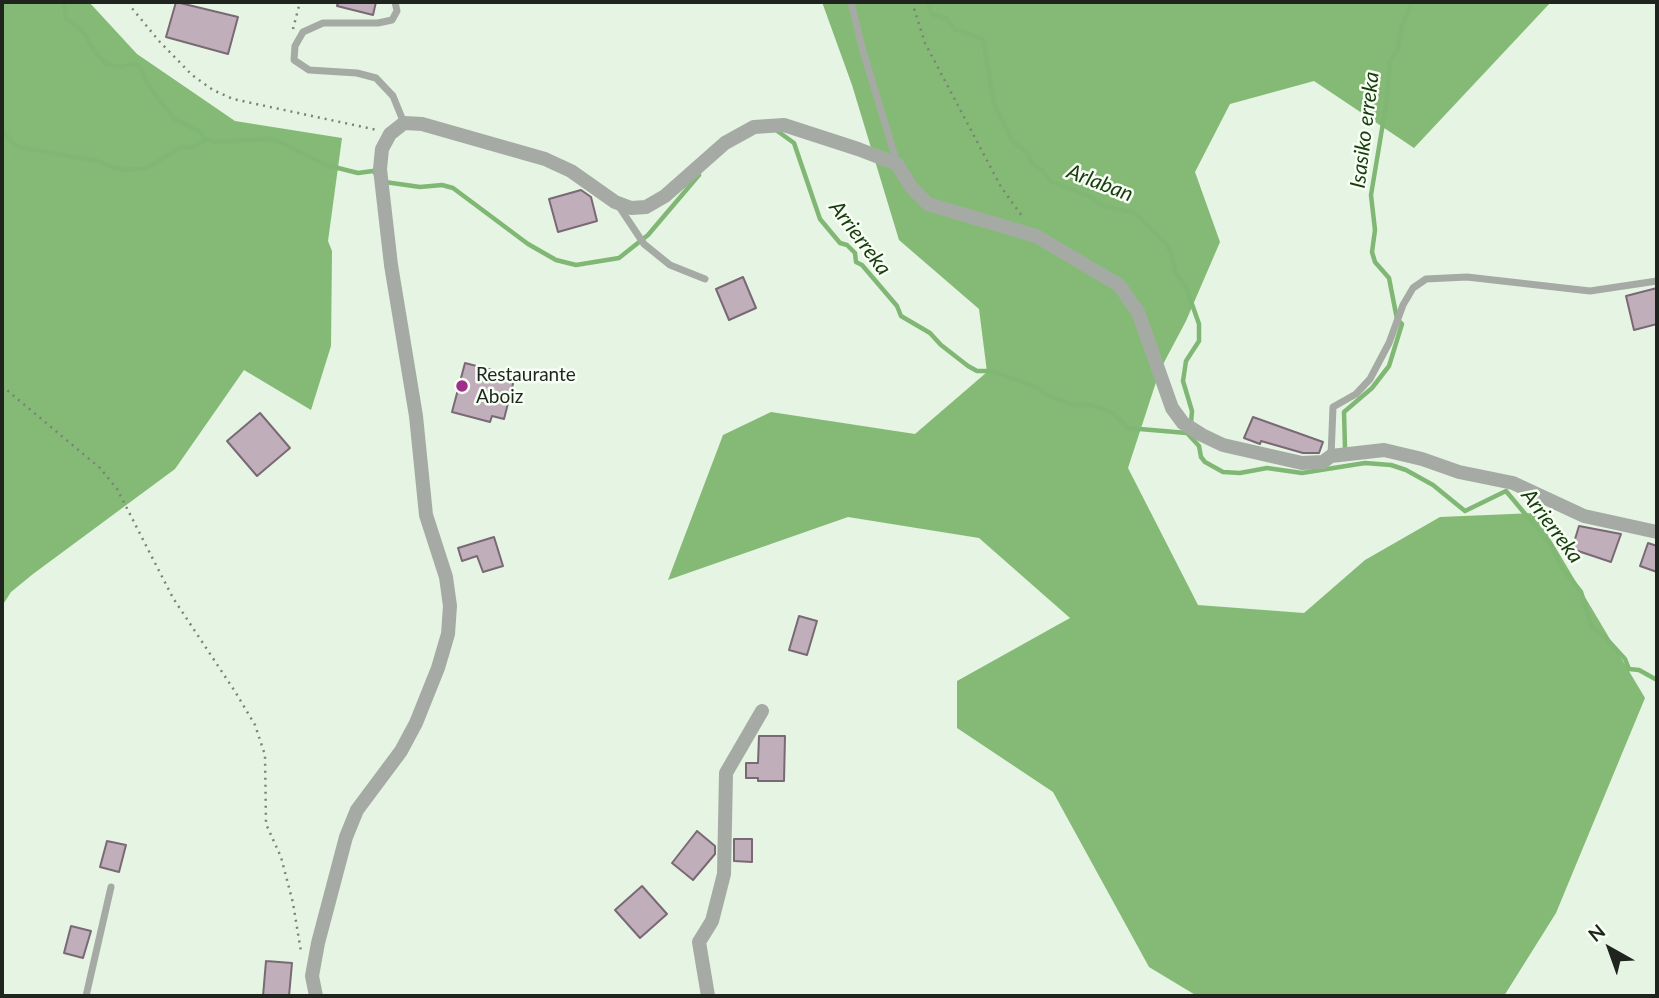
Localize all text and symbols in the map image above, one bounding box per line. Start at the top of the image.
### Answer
water label: Isasiko erreka [1345,70,1385,190]
water label: Arlaban [1063,159,1137,207]
water label: Arrierreka [824,196,896,280]
place label: Restaurante Aboiz [476,364,576,408]
marker: Restaurante Aboiz [454,378,470,394]
water label: Arrierreka [1516,484,1588,568]
north arrow [1575,914,1645,984]
text: N [1583,919,1609,946]

